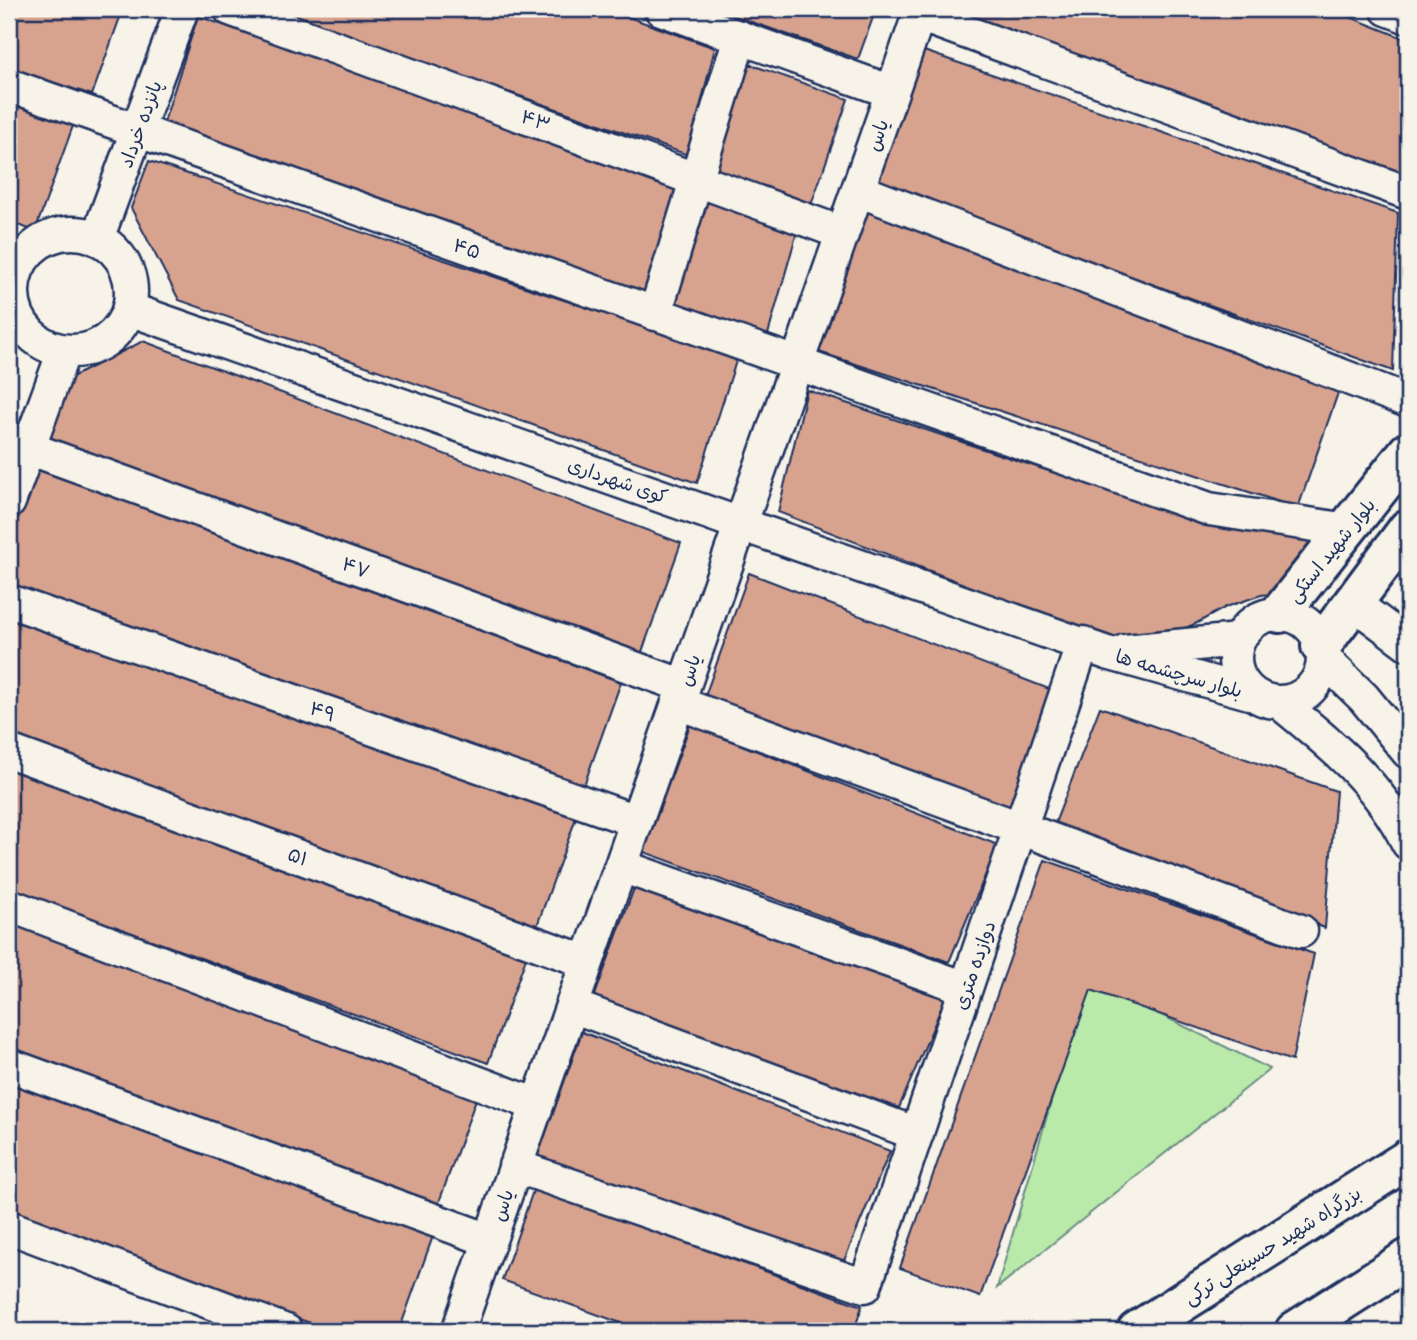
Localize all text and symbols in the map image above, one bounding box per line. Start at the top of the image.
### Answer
street label: پانزده خرداد [113,77,168,171]
street label: ۴۳ [518,104,554,136]
street label: یاس [860,116,894,154]
street label: ۴۵ [450,232,484,264]
street label: کوی شهرداری [565,452,671,508]
street label: بلوار شهید استکی [1282,493,1381,608]
street label: ۴۷ [339,551,373,583]
street label: بلوار سرچشمه ها [1112,643,1245,704]
street label: یاس [672,651,706,689]
street label: ۴۹ [307,695,339,727]
street label: ۵۱ [284,841,312,871]
street label: دوازده متری [948,917,1000,1013]
street label: بزرگراه شهید حسینعلی ترکی [1179,1181,1366,1310]
street label: یاس [485,1186,519,1224]

